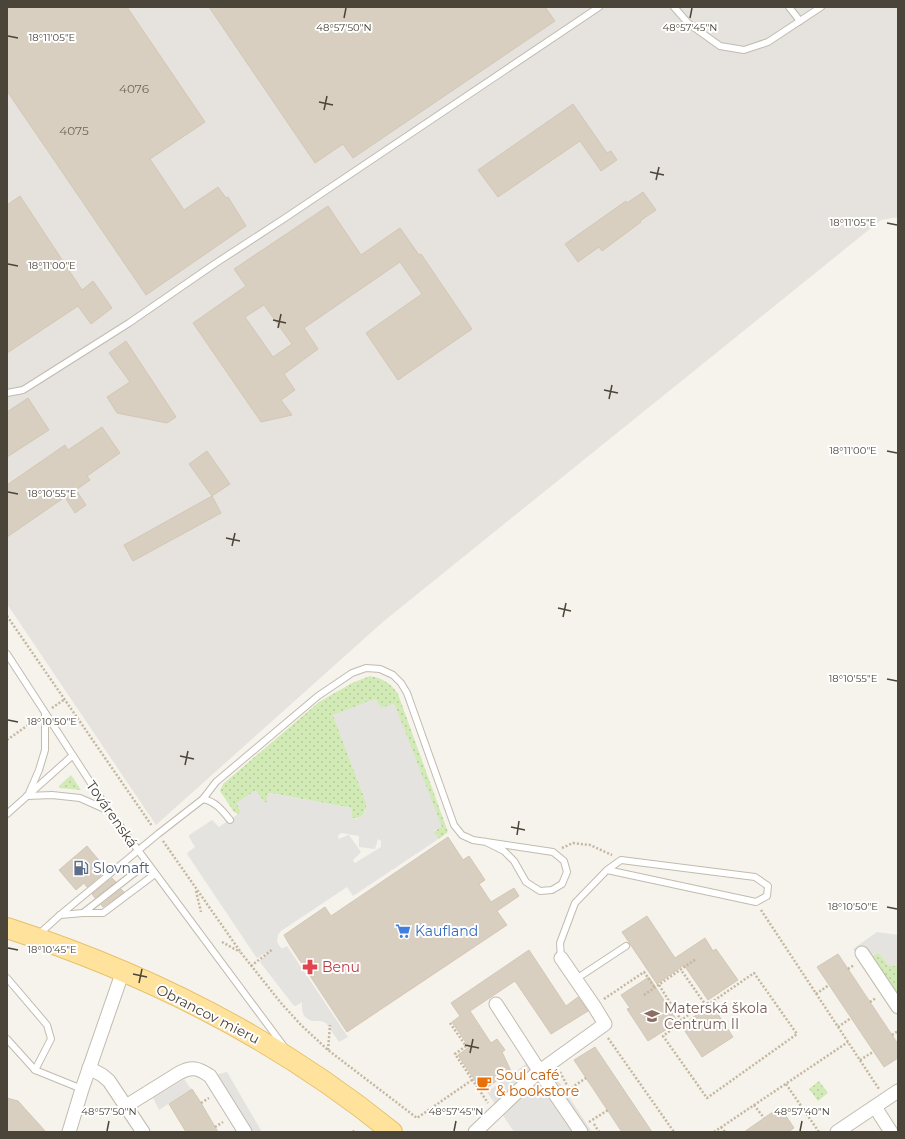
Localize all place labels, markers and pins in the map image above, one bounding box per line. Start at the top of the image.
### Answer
fuel station icon: Slovnaft [72,859,90,877]
place label: Slovnaft [93,859,150,877]
supermarket icon: Kaufland [394,922,412,940]
place label: Kaufland [415,922,478,940]
pharmacy icon: Benu [301,958,319,976]
place label: Benu [322,958,360,976]
place label: Materská škola Centrum II [664,999,768,1033]
school or university icon: Materská škola Centrum II [643,1007,661,1025]
place label: Soul café & bookstore [496,1066,579,1100]
cafe icon: Soul café & bookstore [475,1074,493,1092]

